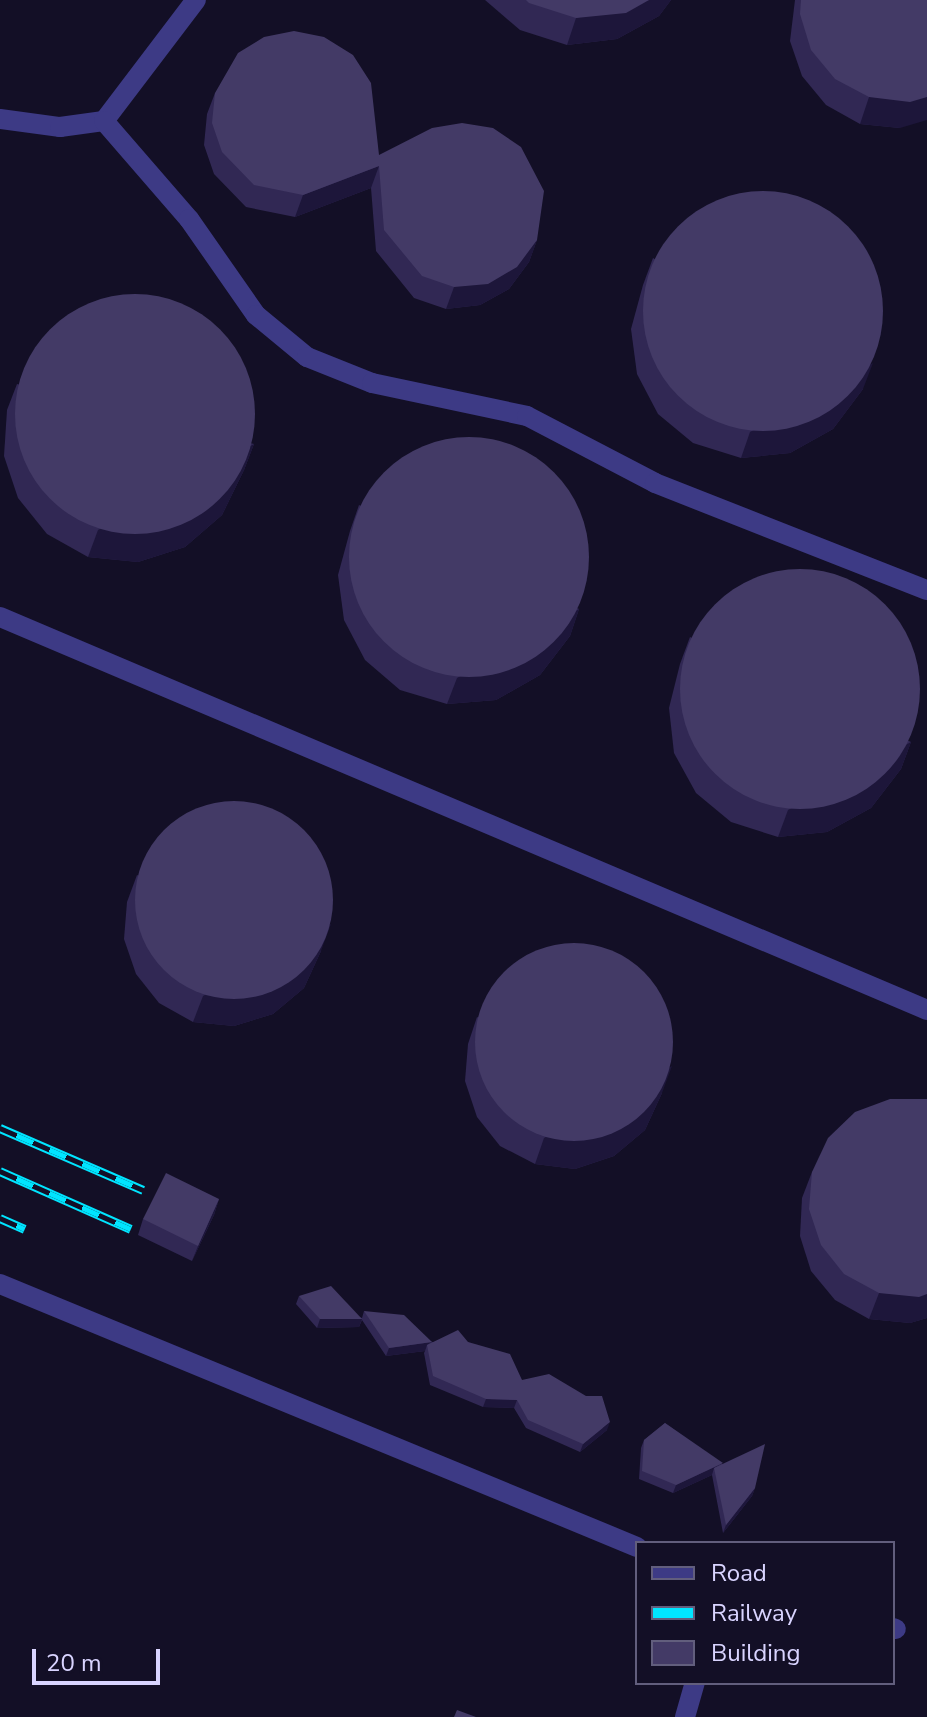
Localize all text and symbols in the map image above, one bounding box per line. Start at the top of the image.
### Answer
legend [635,1541,895,1685]
text: Road [711,1557,767,1589]
text: Railway [711,1597,797,1629]
scale bar [36,1633,164,1683]
text: Building [711,1637,801,1669]
text: 20 m [46,1647,102,1679]

